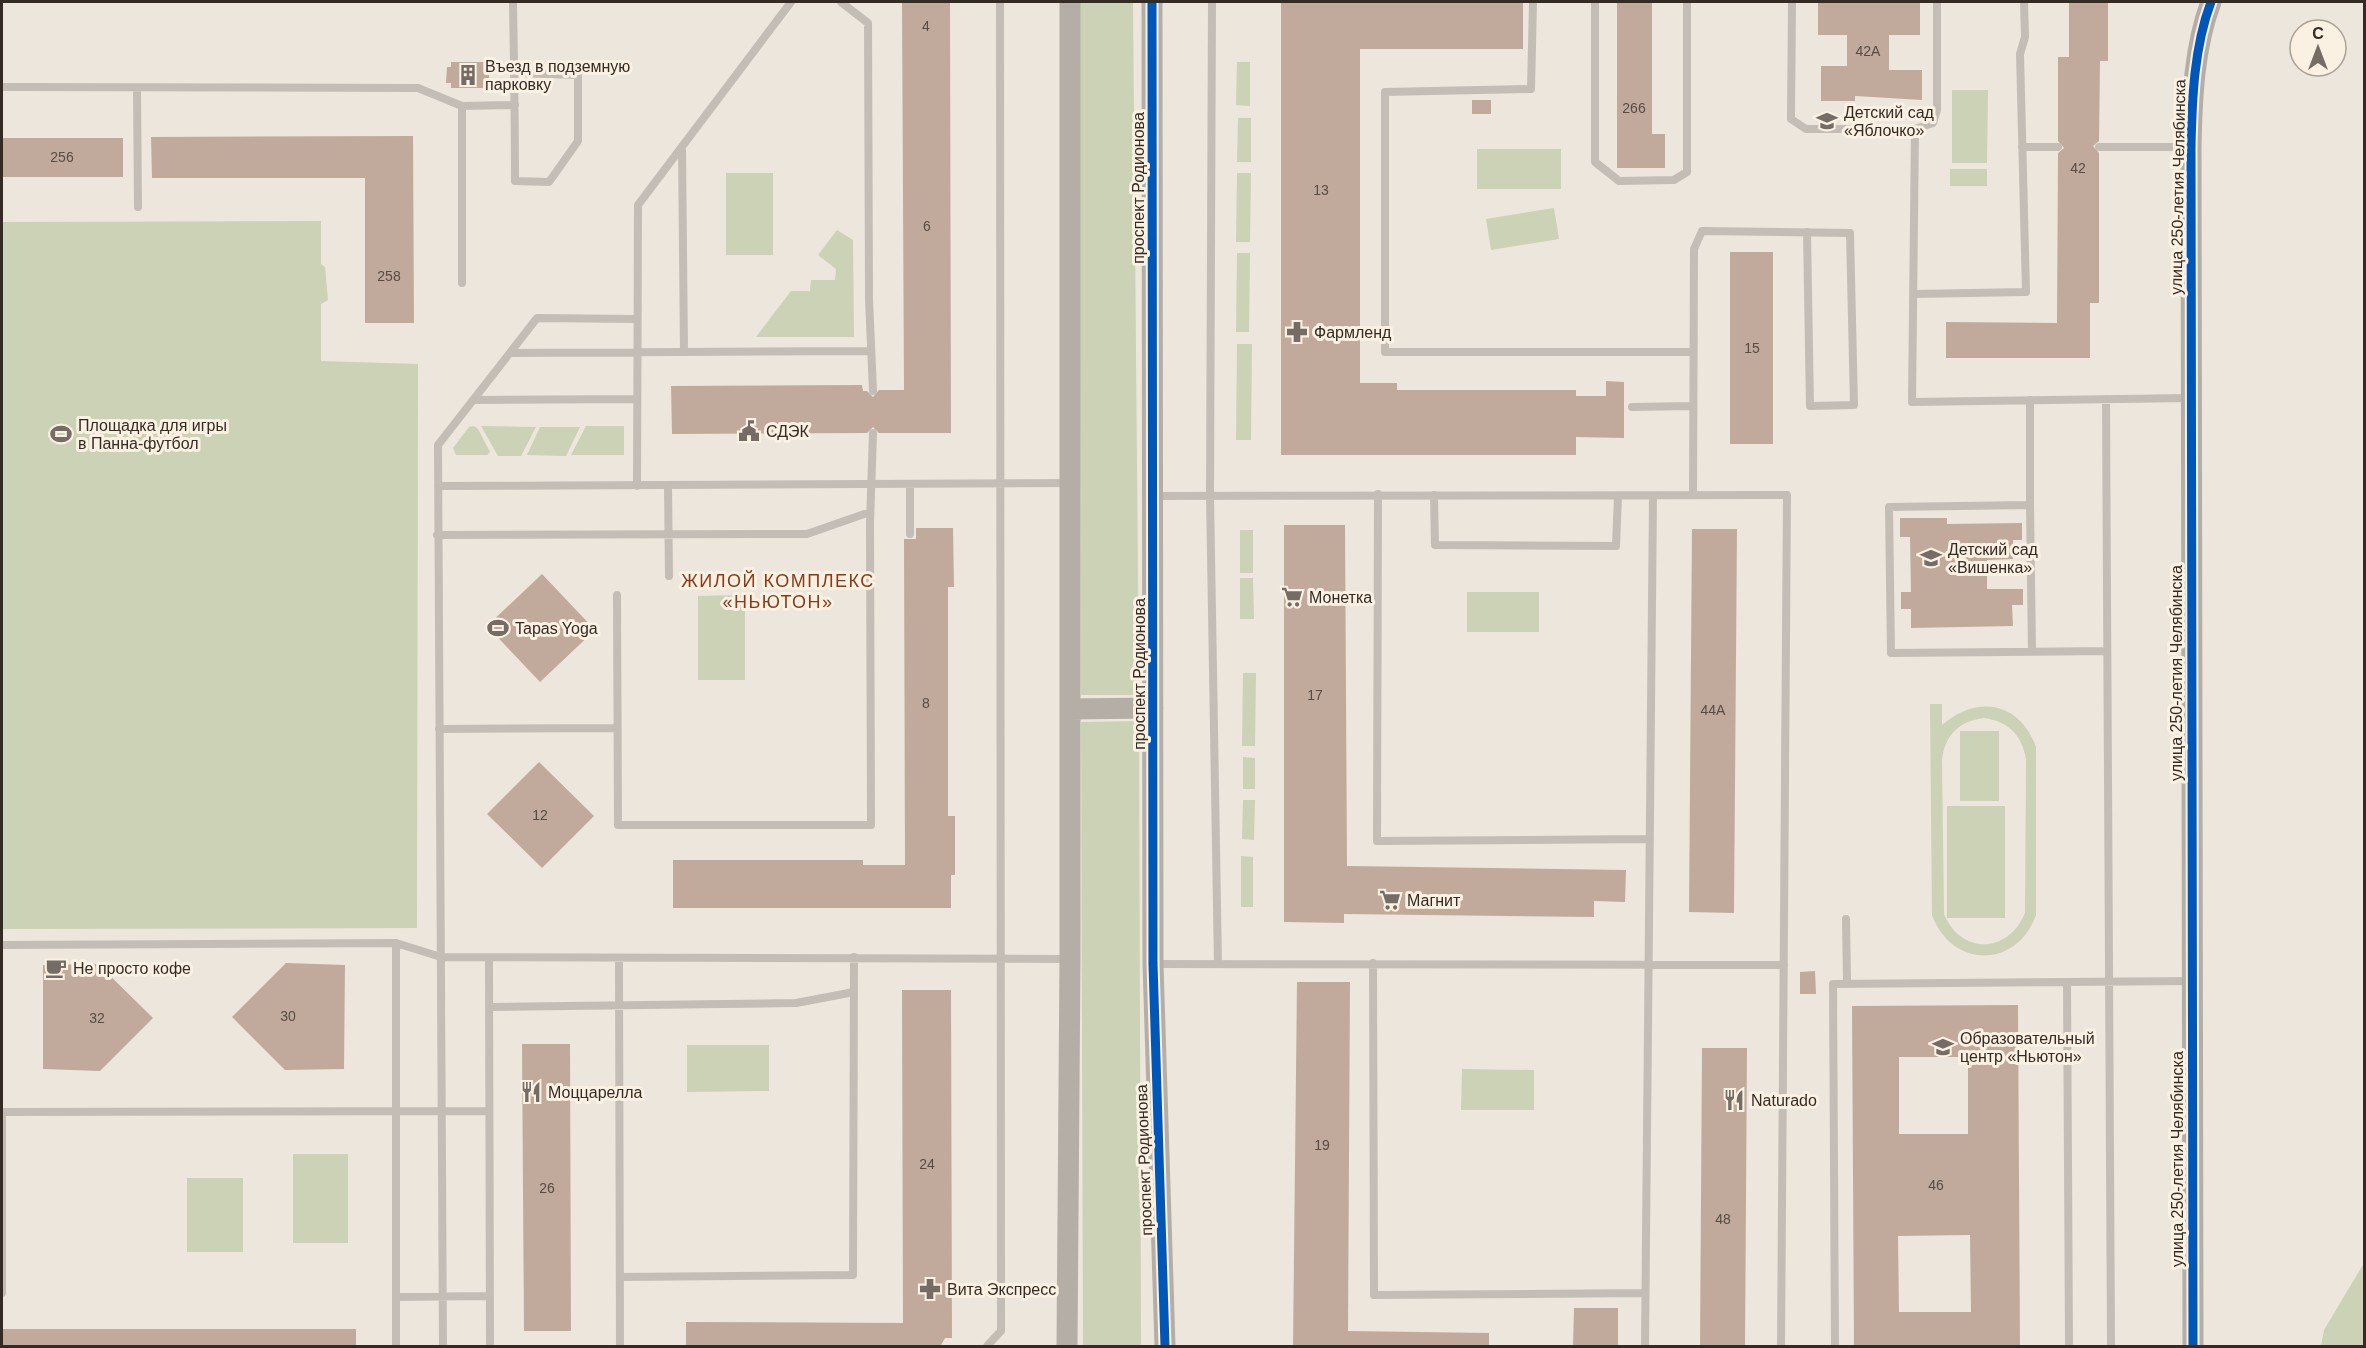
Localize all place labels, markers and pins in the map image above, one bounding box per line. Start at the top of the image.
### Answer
place label: Въезд в подземную парковку [485,58,630,93]
building icon: Въезд в подземную парковку [456,63,480,87]
place label: Детский сад «Яблочко» [1844,104,1935,139]
school or university icon: Детский сад «Яблочко» [1815,109,1839,133]
pharmacy icon: Фармленд [1285,320,1309,344]
place label: Фармленд [1314,324,1392,341]
place label: Площадка для игры в Панна-футбол [78,417,227,452]
public building icon: СДЭК [737,419,761,443]
sports icon: Площадка для игры в Панна-футбол [49,422,73,446]
place label: СДЭК [766,423,810,440]
place label: Детский сад «Вишенка» [1948,541,2039,576]
school or university icon: Детский сад «Вишенка» [1919,546,1943,570]
supermarket icon: Монетка [1280,585,1304,609]
place label: Монетка [1309,589,1372,606]
sports icon: Tapas Yoga [486,616,510,640]
place label: Tapas Yoga [515,620,598,637]
supermarket icon: Магнит [1378,888,1402,912]
place label: Магнит [1407,892,1461,909]
cafe icon: Не просто кофе [44,956,68,980]
place label: Не просто кофе [73,960,191,977]
place label: Образовательный центр «Ньютон» [1960,1030,2095,1065]
school or university icon: Образовательный центр «Ньютон» [1931,1035,1955,1059]
restaurant icon: Моццарелла [519,1080,543,1104]
place label: Моццарелла [548,1084,643,1101]
restaurant icon: Naturado [1722,1088,1746,1112]
place label: Naturado [1751,1092,1817,1109]
pharmacy icon: Вита Экспресс [918,1277,942,1301]
place label: Вита Экспресс [947,1281,1056,1298]

